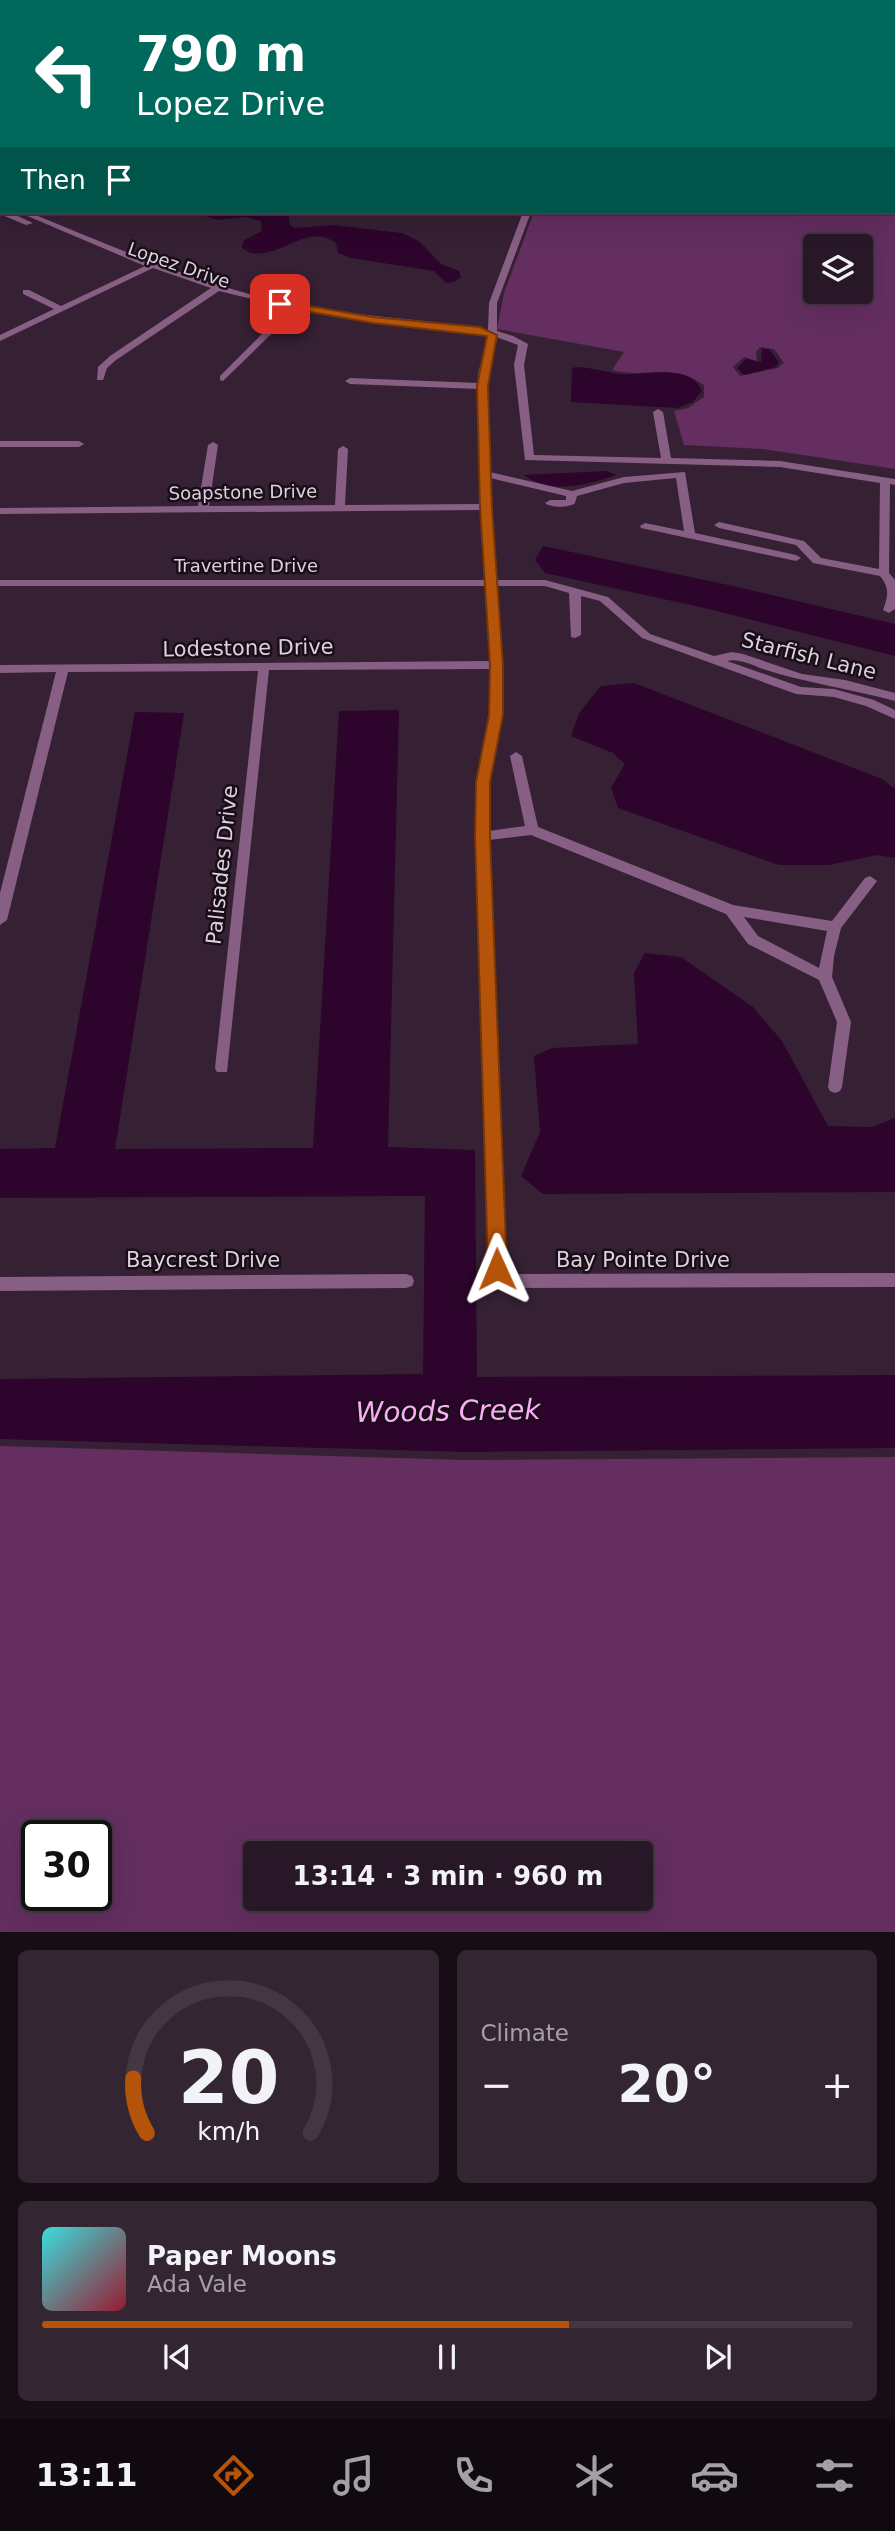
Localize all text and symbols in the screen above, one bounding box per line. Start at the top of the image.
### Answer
text: 790 m [136,26,306,83]
icon: left [21,28,112,119]
text: Lopez Drive [136,85,325,123]
icon: arrive [100,161,138,199]
text: Then [21,165,86,195]
map controls [803,234,873,304]
button: layers [803,234,873,304]
street label: Lopez Drive [125,238,233,292]
pin [250,274,310,334]
icon: arrive [261,285,299,323]
street label: Soapstone Drive [169,480,317,504]
street label: Travertine Drive [173,555,318,576]
street label: Starfish Lane [739,628,879,684]
street label: Lodestone Drive [162,635,334,661]
street label: Palisades Drive [202,784,242,946]
position arrow [460,1232,534,1306]
street label: Baycrest Drive [126,1248,280,1272]
street label: Bay Pointe Drive [556,1248,730,1272]
water label: Woods Creek [355,1393,543,1429]
speed limit sign: 30 [21,1820,112,1911]
text: 13:14 · 3 min · 960 m [293,1861,603,1891]
text: Climate [481,2020,569,2046]
text: 20 [178,2035,279,2120]
text: 20° [618,2054,716,2114]
text: − [481,2063,512,2107]
text: + [821,2063,853,2107]
text: km/h [197,2116,260,2145]
text: Paper Moons [147,2241,337,2271]
text: Ada Vale [147,2271,247,2297]
icon: previous [158,2338,196,2376]
icon: pause [428,2338,466,2376]
icon: next [699,2338,737,2376]
icon: directions [209,2451,258,2500]
icon: music [329,2451,378,2500]
icon: phone [449,2451,498,2500]
icon: climate [570,2451,619,2500]
icon: car [690,2451,739,2500]
icon: filters [810,2451,859,2500]
text: 13:11 [36,2456,138,2494]

